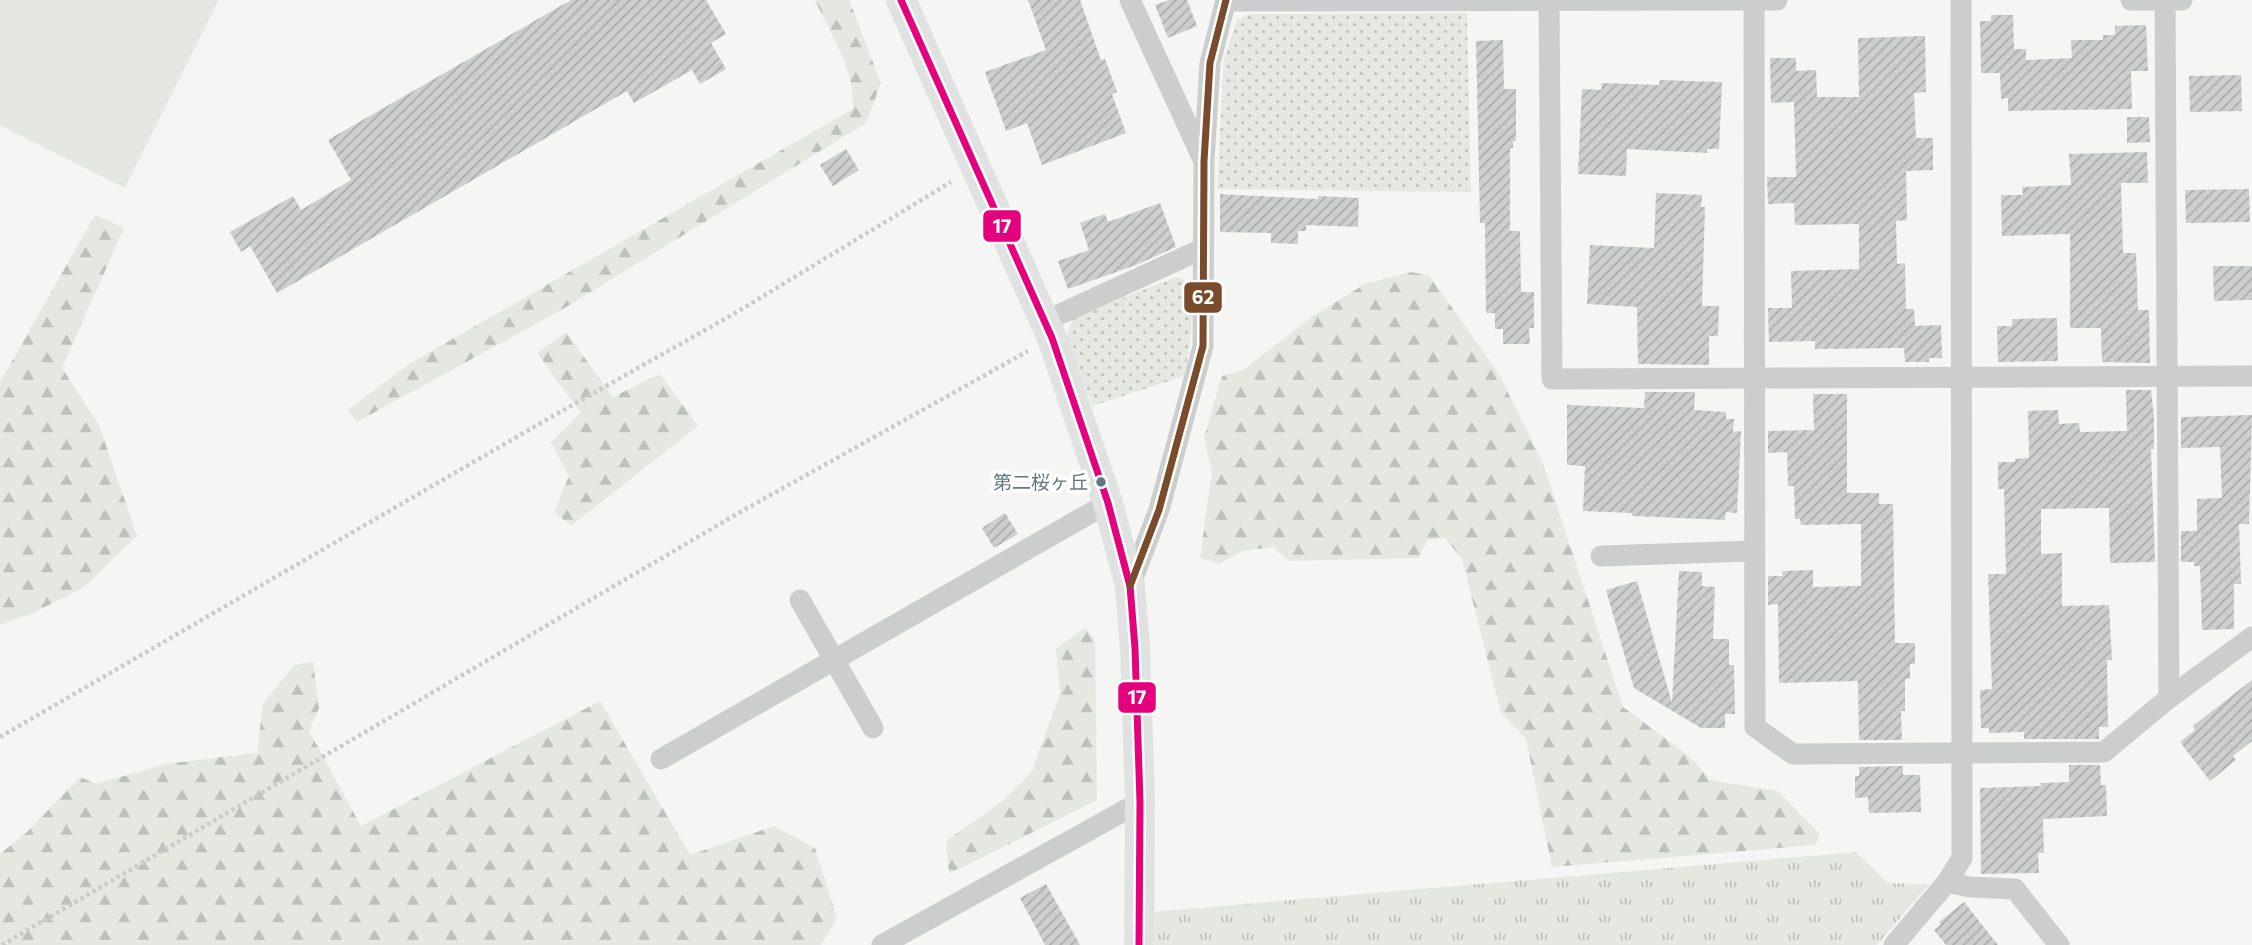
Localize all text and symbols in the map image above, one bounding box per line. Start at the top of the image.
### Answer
line badge: 17 [982,209,1022,243]
text: 17 [992,214,1012,237]
line badge: 62 [1183,281,1223,314]
text: 62 [1192,285,1214,308]
place label: 第二桜ヶ丘 [993,470,1088,493]
marker: 第二桜ヶ丘 [1094,475,1108,489]
line badge: 17 [1117,681,1157,714]
text: 17 [1127,685,1147,708]

